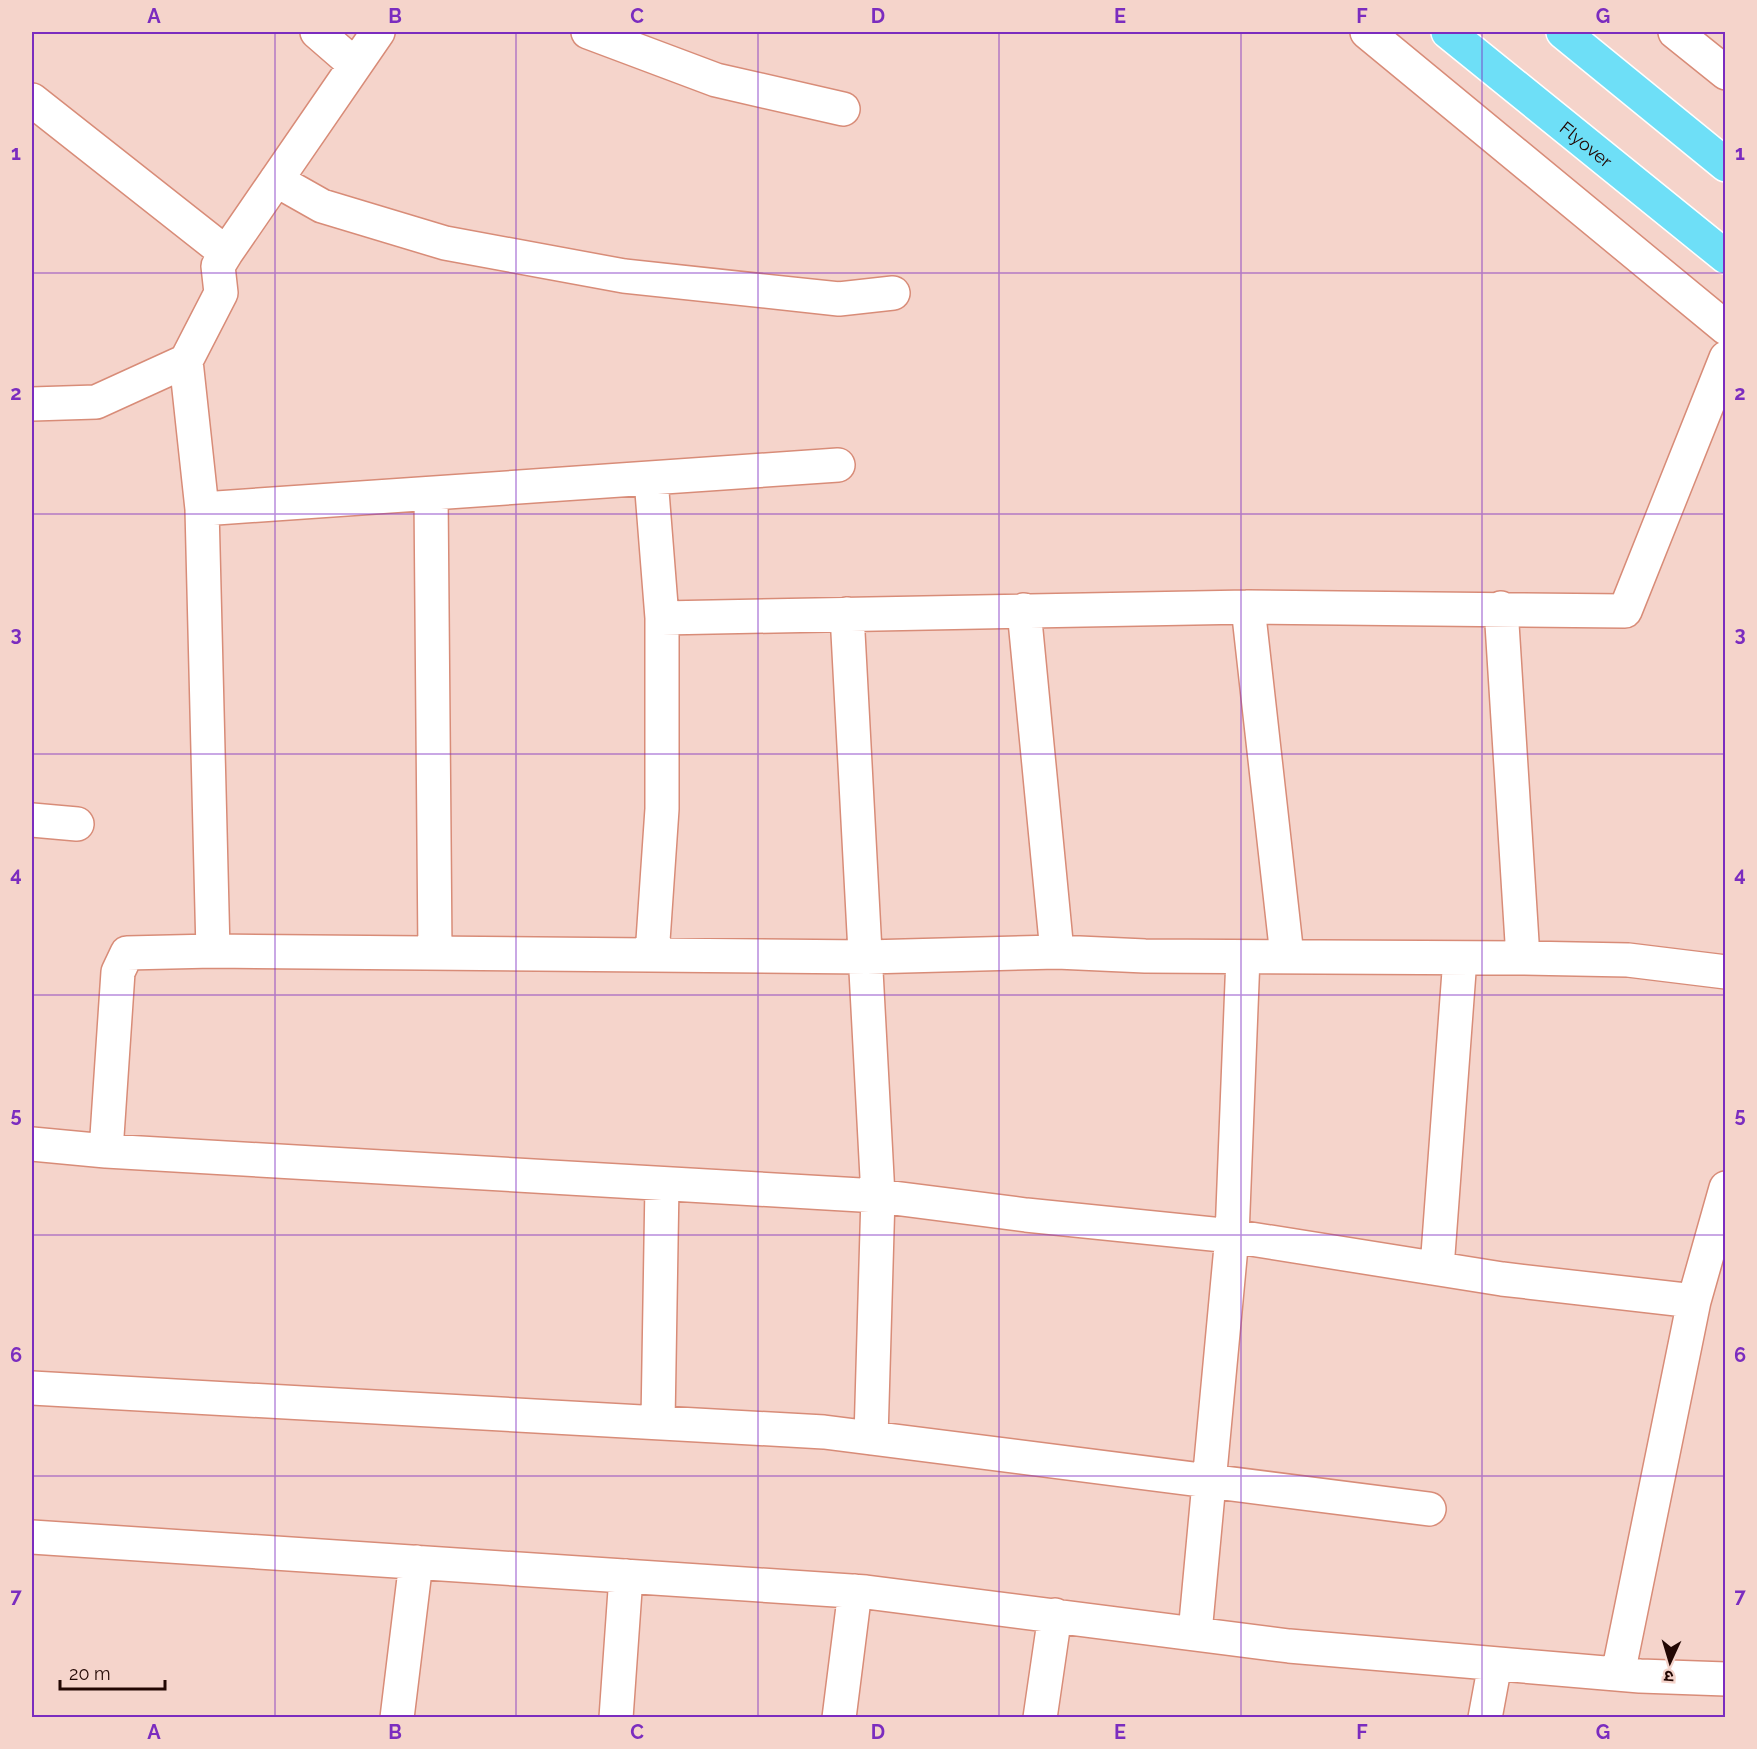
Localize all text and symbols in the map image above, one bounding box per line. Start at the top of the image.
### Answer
text: A [147,4,161,28]
text: B [388,4,402,28]
text: C [630,4,644,28]
text: D [871,4,885,28]
text: E [1114,4,1126,28]
text: F [1356,4,1368,28]
text: G [1596,4,1610,28]
street label: Flyover [1556,117,1617,172]
text: 1 [11,141,21,165]
text: 1 [1735,141,1745,165]
text: 2 [10,381,22,405]
text: 2 [1734,381,1746,405]
text: 3 [10,622,22,646]
text: 3 [1734,622,1746,646]
text: 4 [10,862,22,886]
text: 4 [1734,862,1746,886]
text: 5 [10,1103,22,1127]
text: 5 [1734,1103,1746,1127]
text: 6 [10,1343,22,1367]
text: 6 [1734,1343,1746,1367]
text: 7 [10,1584,22,1608]
text: 7 [1734,1584,1746,1608]
north arrow [1640,1632,1700,1692]
scale bar [60,1653,165,1691]
text: 20 m [69,1663,111,1684]
text: उ [1663,1667,1674,1686]
text: A [147,1720,161,1744]
text: B [388,1720,402,1744]
text: C [630,1720,644,1744]
text: D [871,1720,885,1744]
text: E [1114,1720,1126,1744]
text: F [1356,1720,1368,1744]
text: G [1596,1720,1610,1744]

